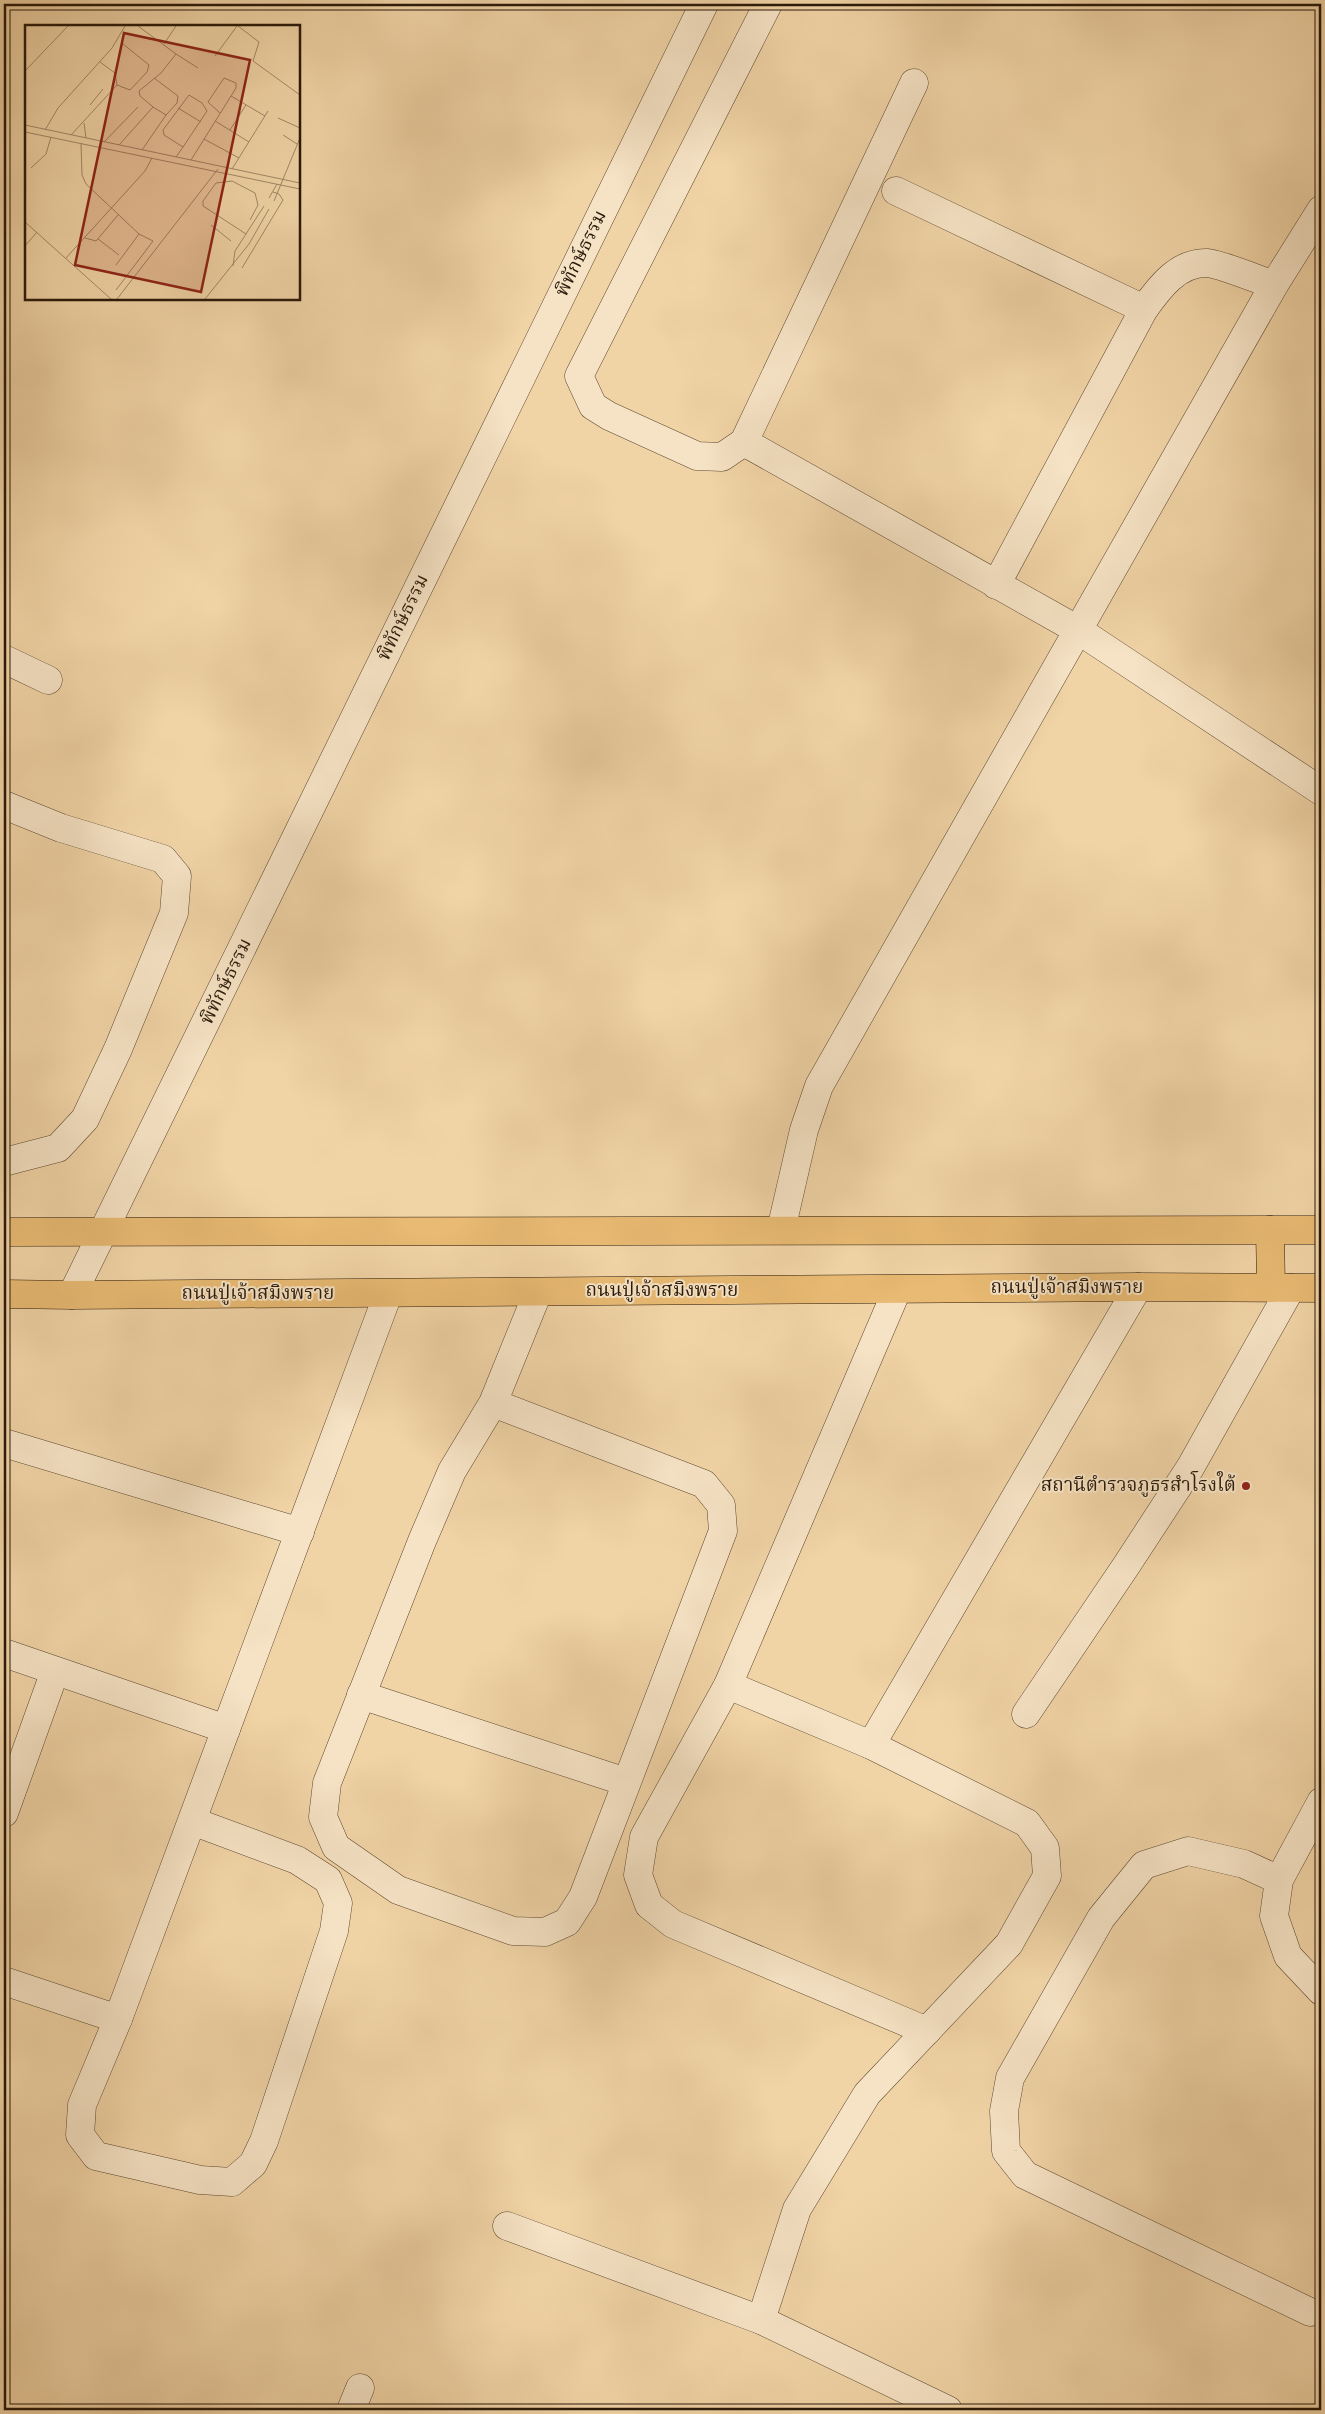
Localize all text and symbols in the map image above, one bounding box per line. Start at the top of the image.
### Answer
inset map [25,25,300,300]
street label: พิทักษ์ธรรม [549,206,611,300]
street label: พิทักษ์ธรรม [371,570,433,664]
street label: พิทักษ์ธรรม [194,934,256,1028]
street label: ถนนปู่เจ้าสมิงพราย [991,1276,1143,1299]
street label: ถนนปู่เจ้าสมิงพราย [586,1279,738,1302]
street label: ถนนปู่เจ้าสมิงพราย [182,1282,334,1305]
place label: สถานีตำรวจภูธรสำโรงใต้ [1041,1470,1236,1497]
marker: สถานีตำรวจภูธรสำโรงใต้ [1240,1480,1252,1492]

